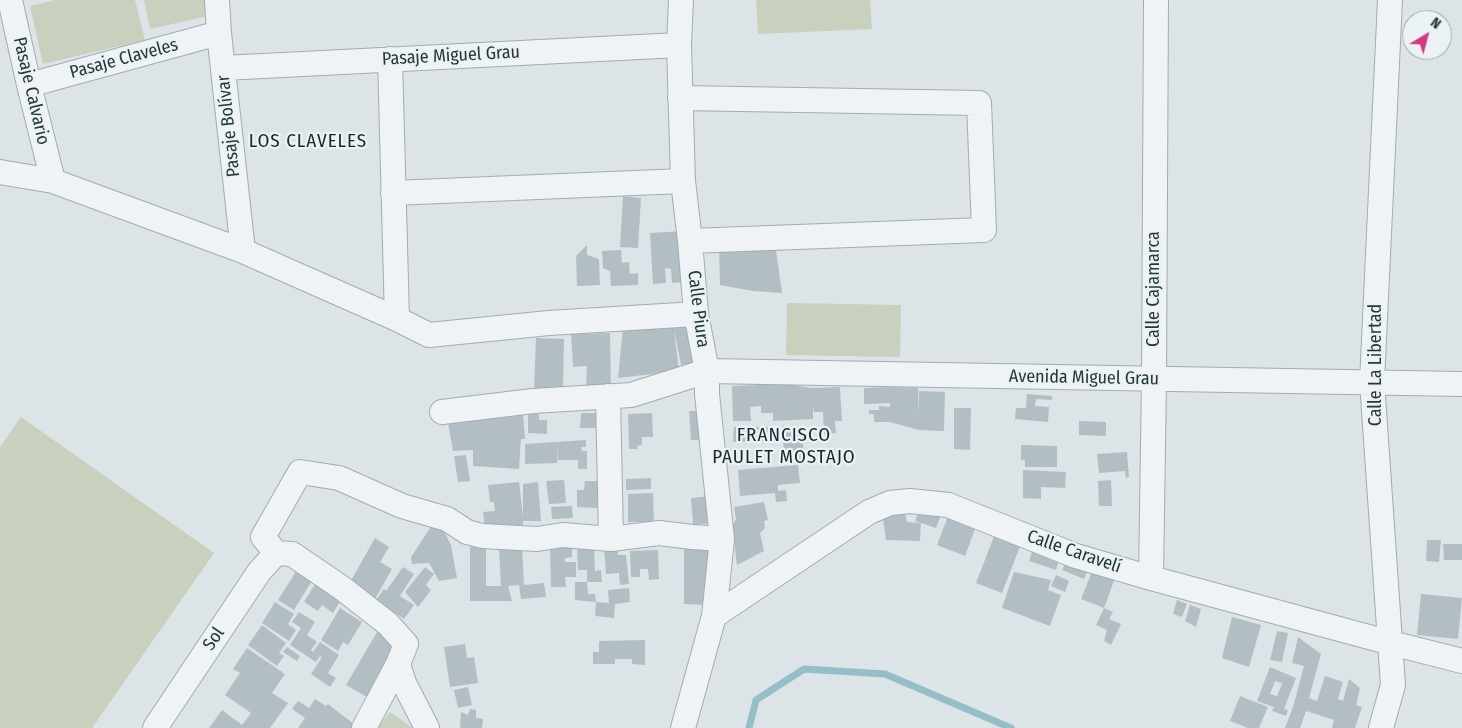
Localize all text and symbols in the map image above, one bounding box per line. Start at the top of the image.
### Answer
north arrow [1402,10,1452,60]
text: N [1427,14,1444,33]
street label: Pasaje Claveles [67,34,181,84]
street label: Pasaje Calvario [8,35,54,147]
street label: Pasaje Miguel Grau [381,42,521,70]
street label: Pasaje Bolívar [213,74,245,178]
district label: LOS CLAVELES [247,131,369,153]
street label: Calle Cajamarca [1143,231,1165,347]
street label: Calle Piura [683,269,713,349]
street label: Calle La Libertad [1365,304,1387,426]
street label: Avenida Miguel Grau [1009,366,1159,390]
district label: FRANCISCO PAULET MOSTAJO [710,425,858,469]
street label: Calle Caravelí [1024,526,1124,578]
street label: Sol [199,623,229,655]

